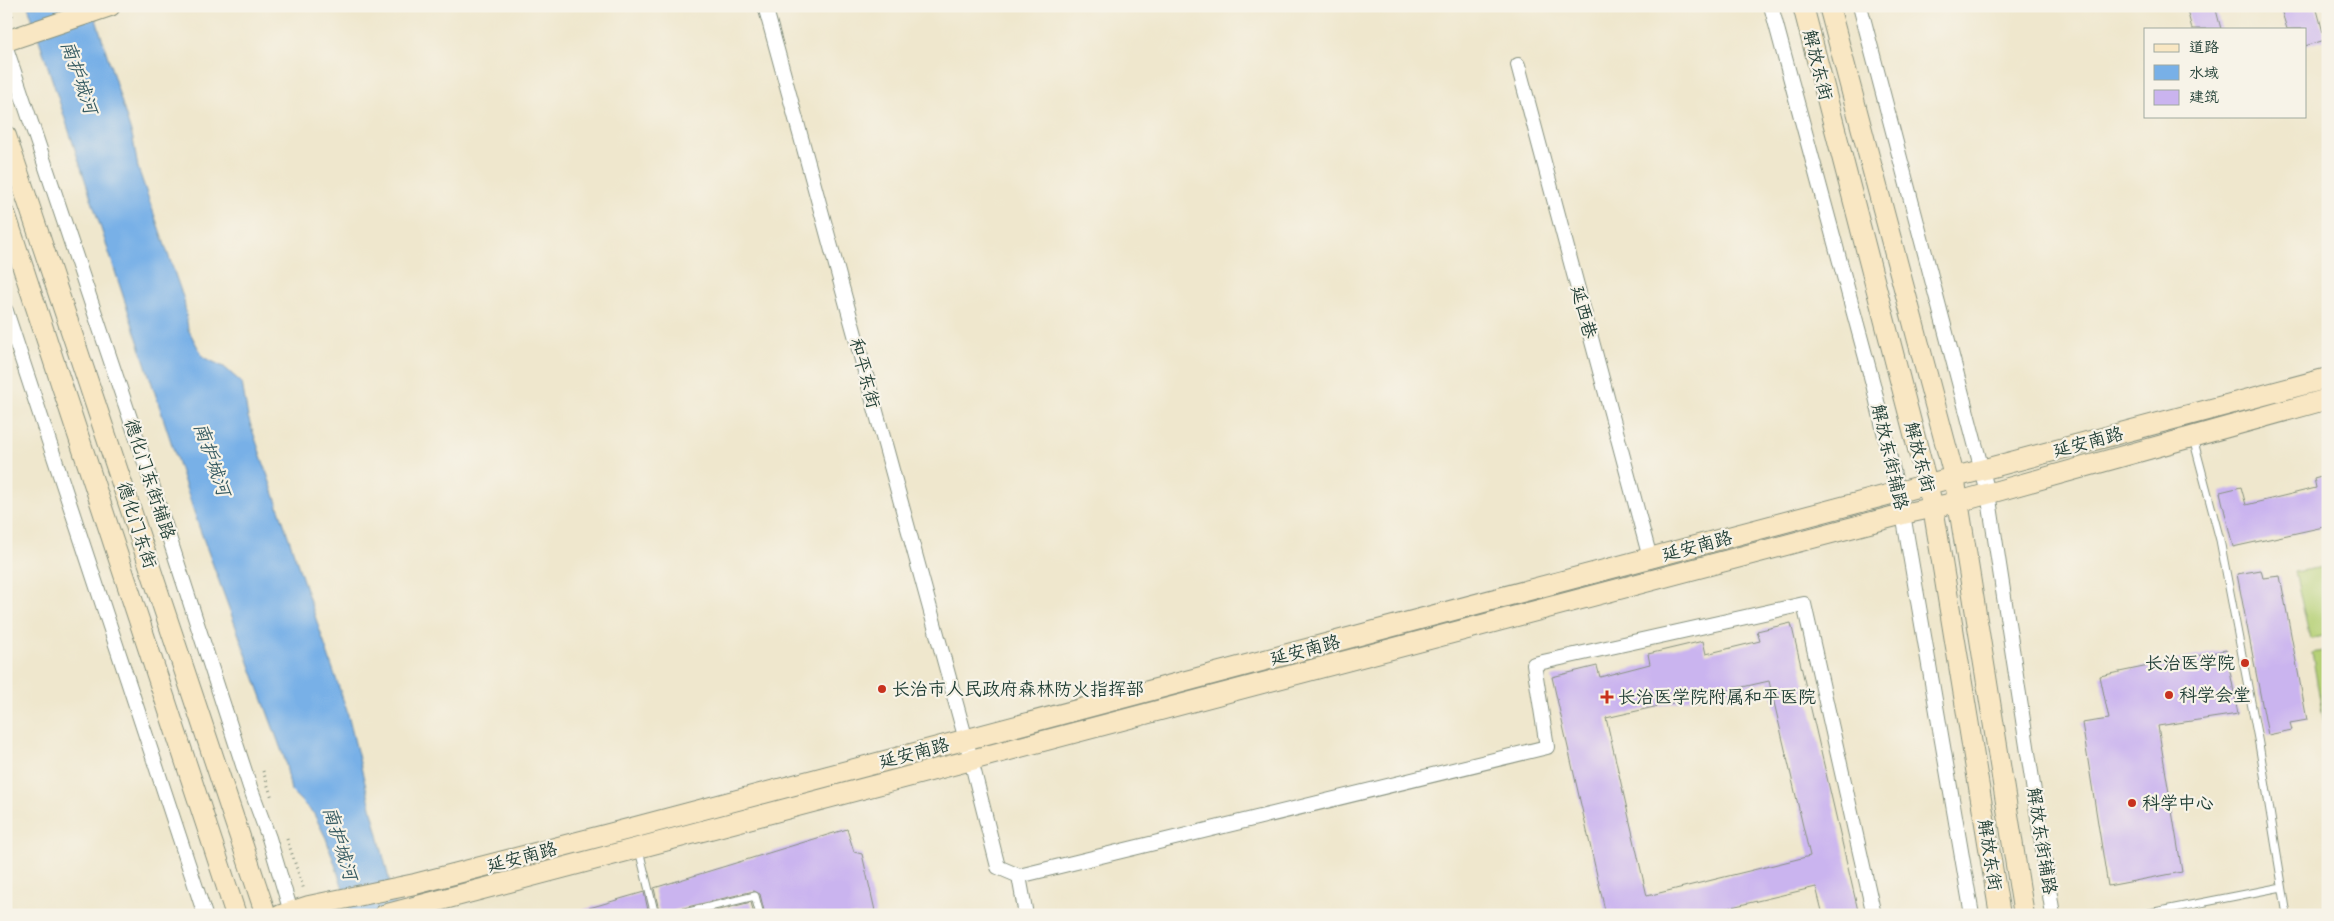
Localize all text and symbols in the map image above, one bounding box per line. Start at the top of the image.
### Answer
street label: 解放东街 [1795,28,1836,104]
legend [2144,28,2306,118]
water label: 南护城河 [52,38,103,121]
text: 道路 [2189,38,2219,60]
text: 水域 [2189,64,2219,86]
text: 建筑 [2189,88,2219,110]
street label: 延西巷 [1563,283,1601,342]
street label: 和平东街 [841,336,884,412]
street label: 解放东街辅路 [1863,402,1912,513]
street label: 德化门东街辅路 [120,416,180,542]
water label: 南护城河 [185,420,236,503]
street label: 解放东街 [1896,420,1939,496]
street label: 延安南路 [2051,423,2127,466]
street label: 德化门东街 [113,479,161,571]
street label: 延安南路 [1660,527,1736,570]
street label: 延安南路 [1268,631,1344,674]
place label: 长治医学院 [2145,653,2235,678]
marker: 长治医学院 [2239,657,2251,669]
place label: 长治市人民政府森林防火指挥部 [892,679,1144,704]
marker: 长治市人民政府森林防火指挥部 [876,683,888,695]
place label: 科学会堂 [2179,685,2251,710]
place label: 长治医学院附属和平医院 [1618,687,1816,712]
marker: 科学会堂 [2163,689,2175,701]
marker: 长治医学院附属和平医院 [1600,690,1614,704]
street label: 延安南路 [877,734,953,777]
street label: 解放东街辅路 [2019,786,2060,897]
place label: 科学中心 [2142,793,2214,818]
marker: 科学中心 [2126,797,2138,809]
water label: 南护城河 [314,804,363,887]
street label: 解放东街 [1970,818,2006,893]
street label: 延安南路 [485,838,561,881]

